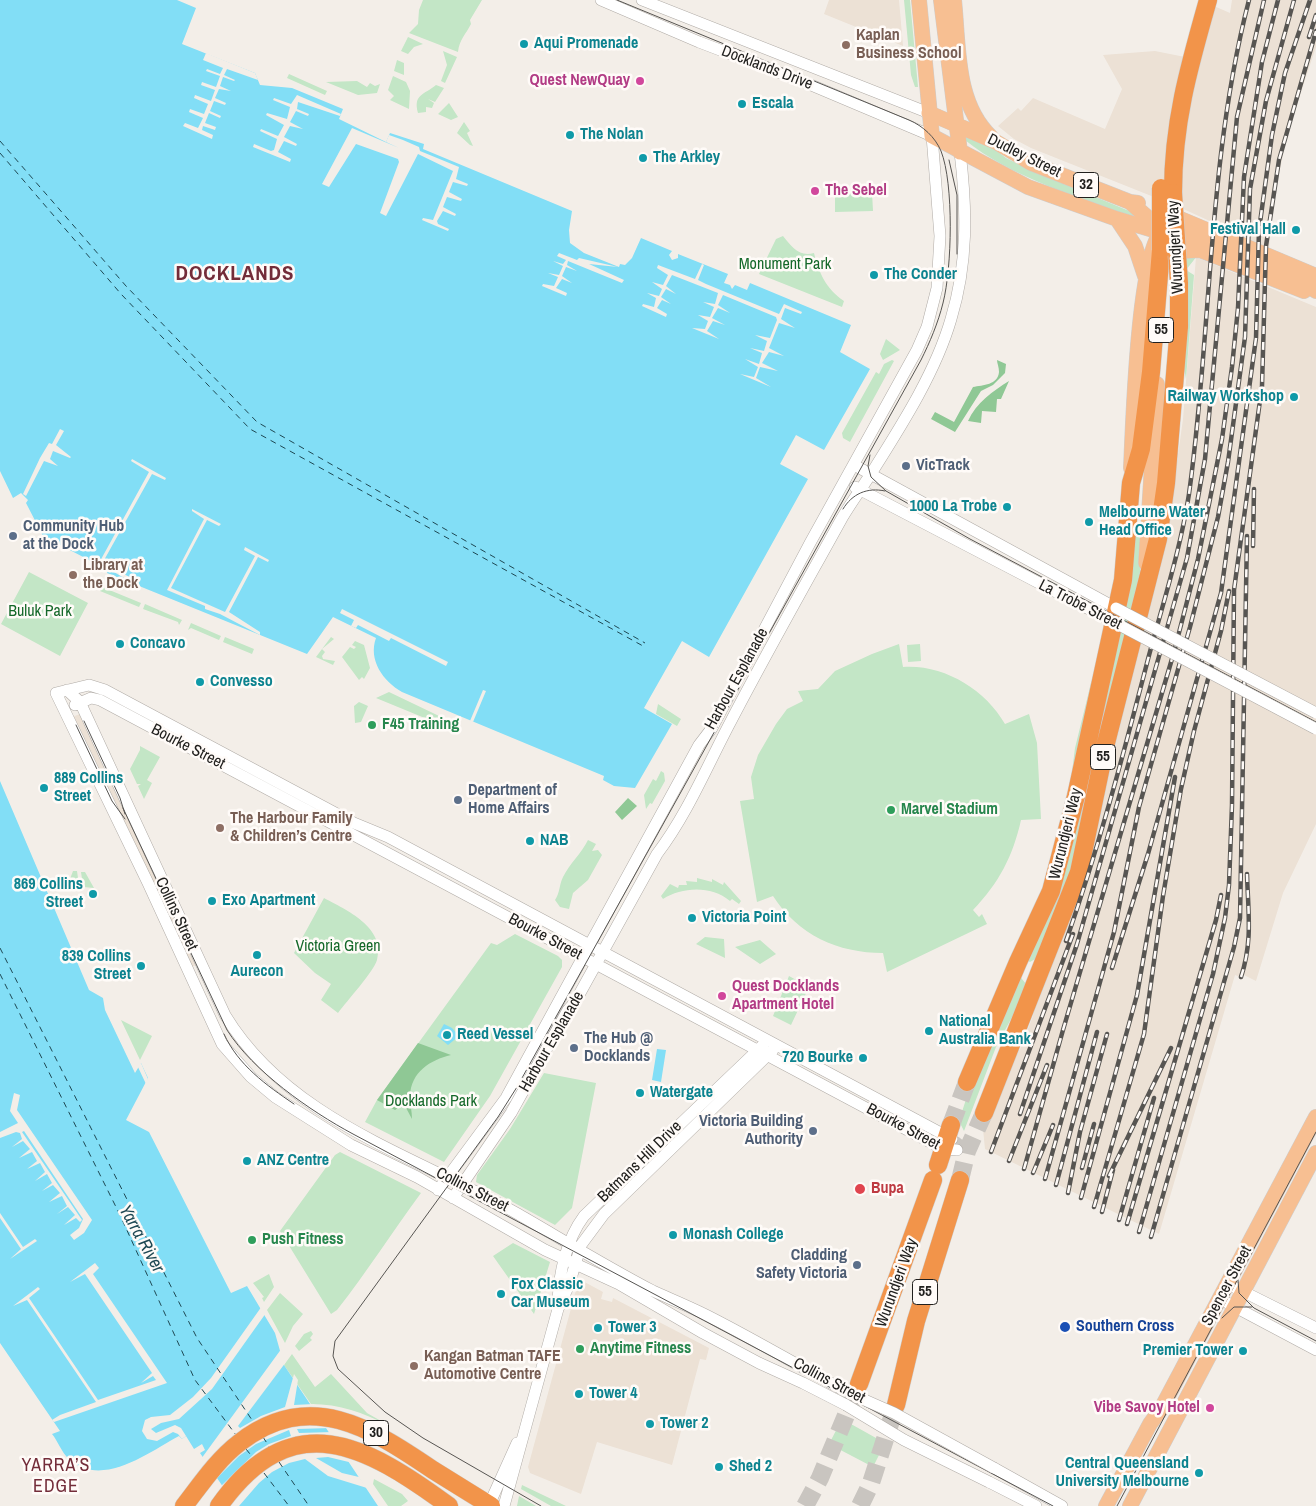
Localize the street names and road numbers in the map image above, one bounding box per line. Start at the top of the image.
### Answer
street label: Docklands Drive [719,42,815,94]
street label: Dudley Street [984,130,1064,182]
road number: 32 [1074,172,1098,198]
street label: Wurundjeri Way [1164,200,1188,294]
road number: 55 [1148,318,1174,342]
street label: La Trobe Street [1035,576,1125,634]
street label: Harbour Esplanade [701,625,773,733]
street label: Bourke Street [148,720,228,774]
road number: 55 [1090,744,1116,770]
street label: Wurundjeri Way [1045,786,1087,882]
street label: Collins Street [151,874,201,954]
street label: Bourke Street [505,910,585,964]
street label: Harbour Esplanade [515,988,589,1096]
street label: Bourke Street [863,1100,943,1154]
street label: Batmans Hill Drive [594,1117,686,1207]
street label: Collins Street [433,1164,511,1216]
street label: Wurundjeri Way [872,1236,922,1330]
street label: Spencer Street [1198,1243,1256,1329]
road number: 55 [912,1280,938,1304]
street label: Collins Street [790,1354,868,1408]
road number: 30 [364,1420,388,1446]

